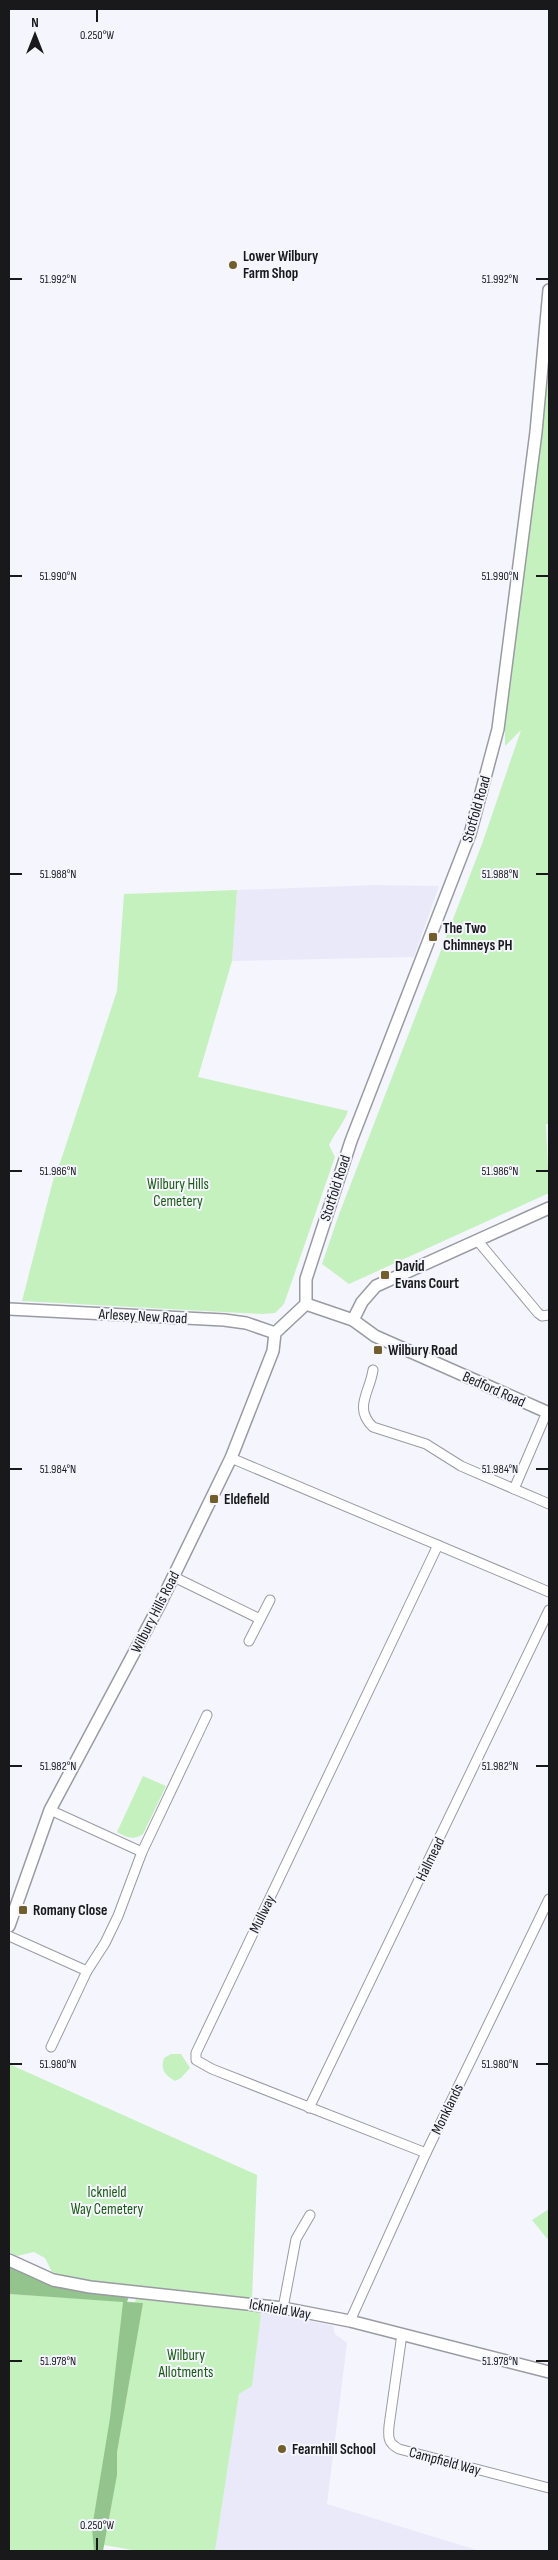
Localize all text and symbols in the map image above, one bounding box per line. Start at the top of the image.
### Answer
north arrow [10,10,60,60]
text: N [31,14,39,31]
text: 0.250°W [80,28,114,43]
place label: Lower Wilbury Farm Shop [243,247,319,283]
marker: Lower Wilbury Farm Shop [227,259,239,271]
text: 51.992°N [40,272,76,287]
text: 51.992°N [482,272,518,287]
text: 51.990°N [39,569,77,584]
text: 51.990°N [481,569,519,584]
street label: Stotfold Road [458,774,495,845]
text: 51.988°N [40,867,76,882]
text: 51.988°N [482,867,518,882]
place label: The Two Chimneys PH [443,919,512,955]
marker: The Two Chimneys PH [427,931,439,943]
street label: Stotfold Road [316,1153,355,1224]
text: 51.986°N [40,1164,76,1179]
text: 51.986°N [482,1164,518,1179]
park label: Wilbury Hills Cemetery [147,1175,209,1211]
place label: David Evans Court [395,1257,459,1293]
marker: David Evans Court [379,1269,391,1281]
street label: Arlesey New Road [97,1305,188,1328]
place label: Wilbury Road [388,1341,457,1360]
marker: Wilbury Road [372,1344,384,1356]
street label: Bedford Road [459,1367,528,1412]
text: 51.984°N [40,1462,76,1477]
text: 51.984°N [482,1462,518,1477]
place label: Eldefield [224,1490,270,1509]
marker: Eldefield [208,1493,220,1505]
street label: Wilbury Hills Road [127,1568,184,1656]
text: 51.982°N [40,1759,76,1774]
text: 51.982°N [482,1759,518,1774]
street label: Hallmead [412,1834,449,1884]
street label: Mullway [245,1892,280,1937]
place label: Romany Close [33,1901,107,1920]
marker: Romany Close [17,1904,29,1916]
text: 51.980°N [40,2057,76,2072]
text: 51.980°N [482,2057,518,2072]
street label: Monklands [427,2081,468,2138]
park label: Icknield Way Cemetery [71,2183,144,2219]
street label: Icknield Way [248,2295,312,2324]
park label: Wilbury Allotments [157,2346,214,2382]
text: 51.978°N [40,2354,76,2369]
text: 51.978°N [482,2354,518,2369]
place label: Fearnhill School [292,2440,376,2459]
marker: Fearnhill School [276,2443,288,2455]
street label: Campfield Way [407,2443,483,2480]
text: 0.250°W [80,2518,114,2533]

